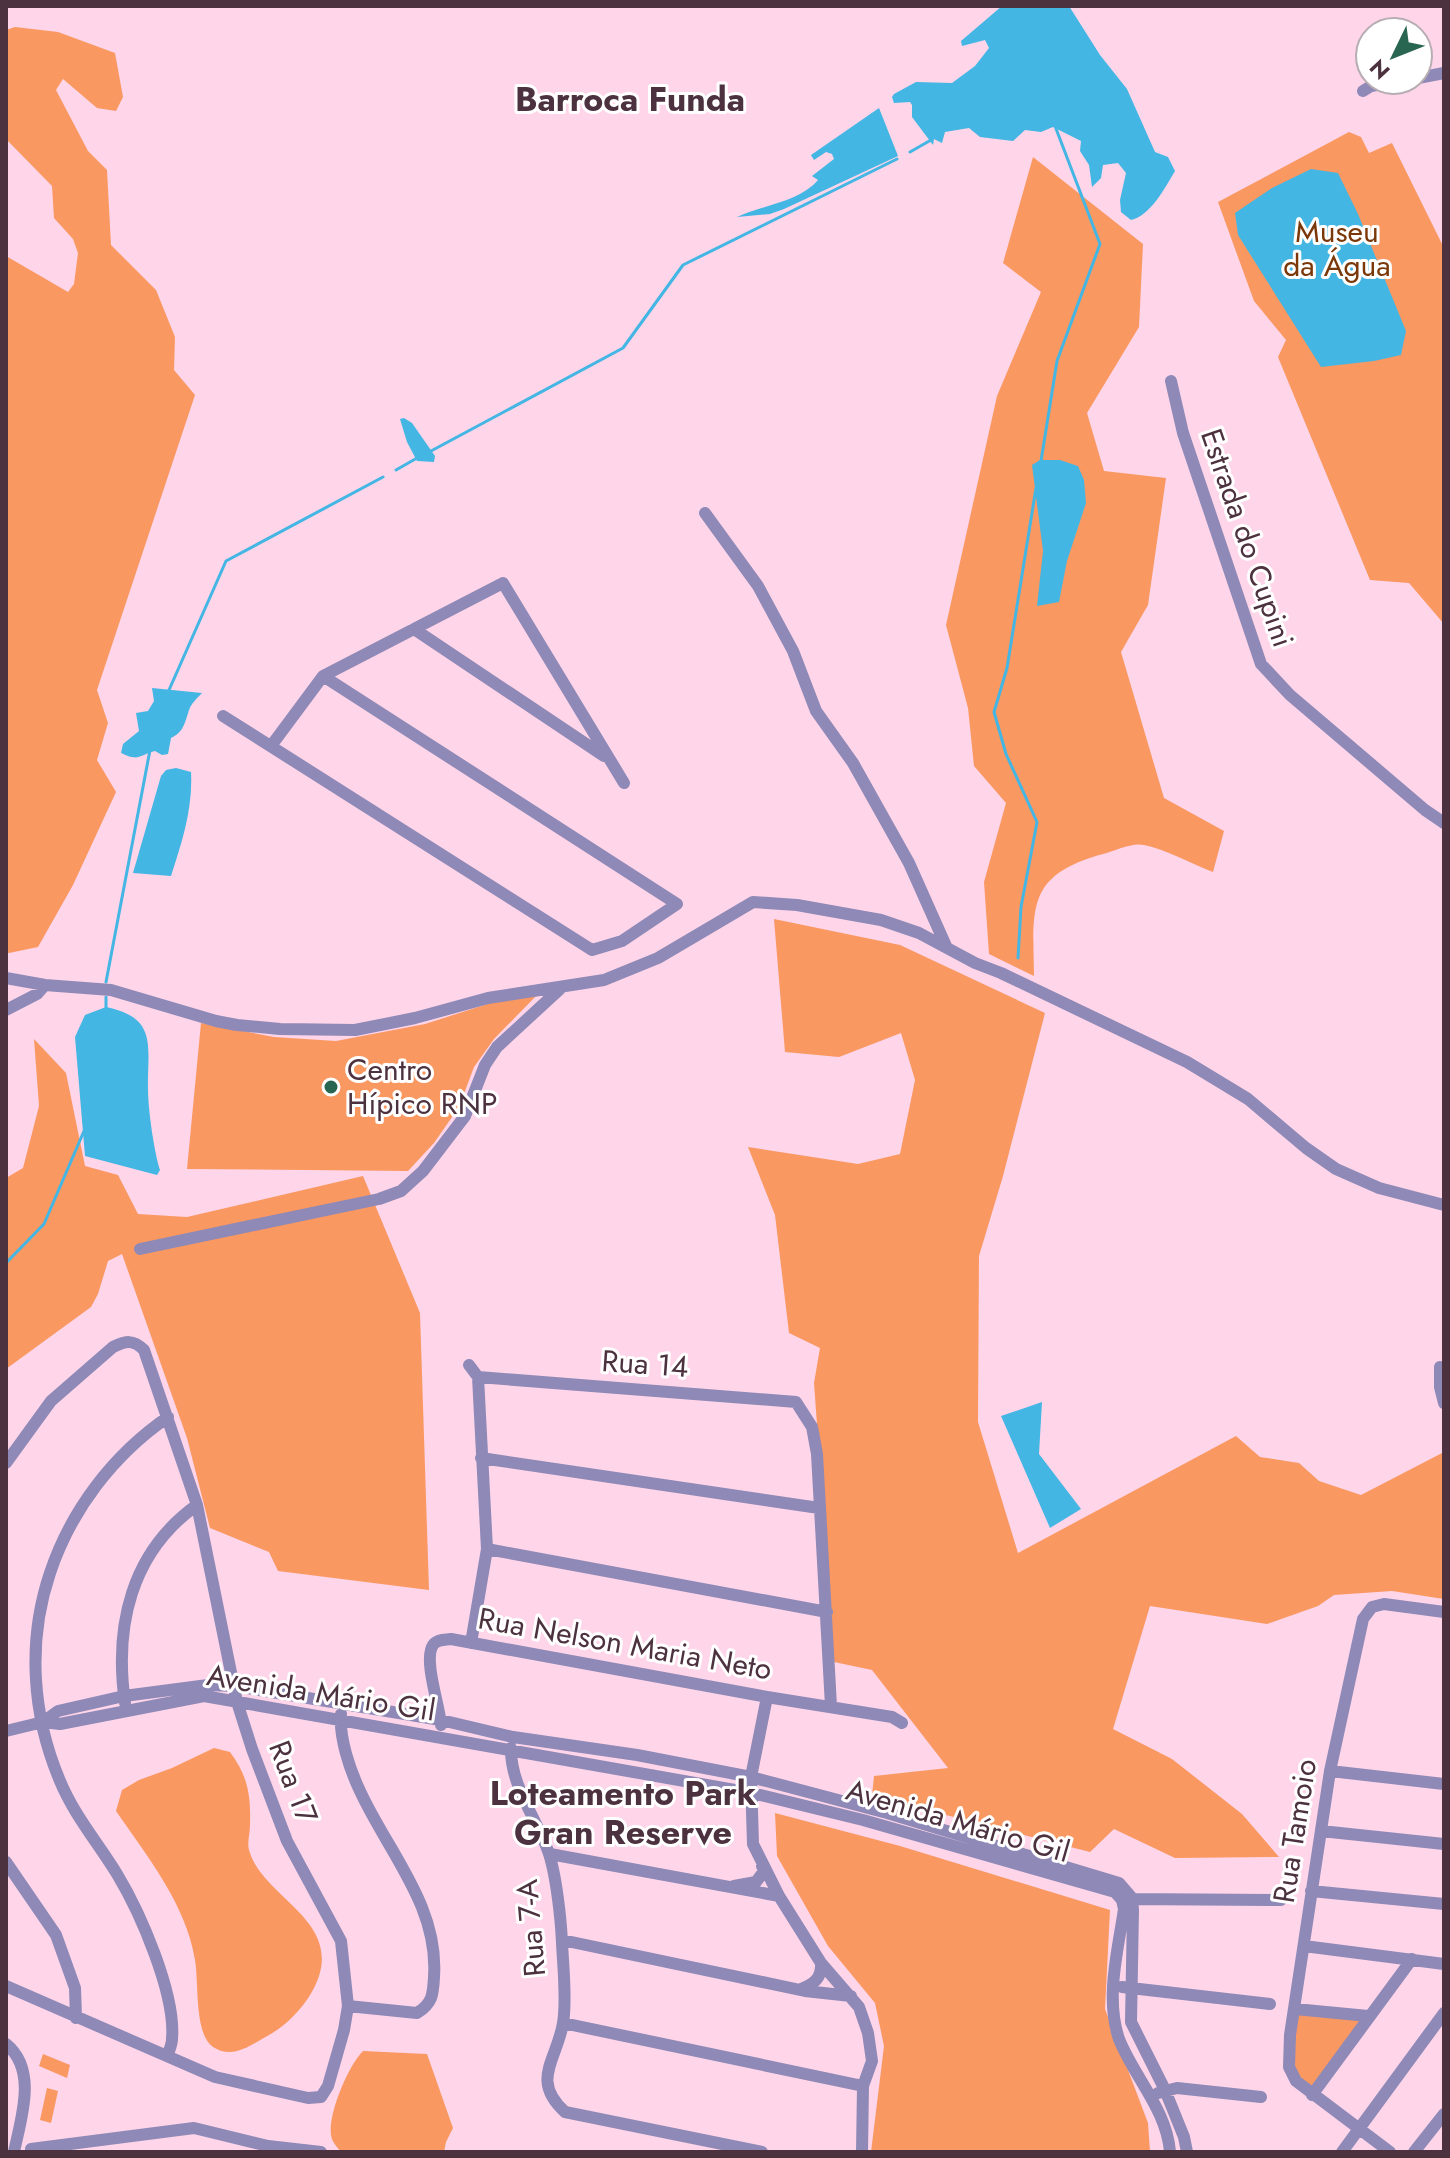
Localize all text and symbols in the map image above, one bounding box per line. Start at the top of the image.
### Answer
north arrow [1354,16,1434,96]
text: N [1362,52,1397,87]
district label: Barroca Funda [515,75,745,124]
park label: Museu da Água [1283,210,1391,287]
street label: Estrada do Cupini [1190,423,1305,653]
place label: Centro Hípico RNP [347,1048,497,1125]
marker: Centro Hípico RNP [322,1078,340,1096]
street label: Rua 14 [600,1339,690,1388]
street label: Rua Nelson Maria Neto [475,1597,775,1690]
street label: Avenida Mário Gil [204,1653,438,1732]
street label: Rua 17 [258,1734,329,1830]
street label: Rua Tamoio [1262,1756,1327,1906]
street label: Avenida Mário Gil [841,1768,1075,1873]
district label: Loteamento Park Gran Reserve [490,1769,757,1857]
street label: Rua 7-A [505,1877,556,1979]

